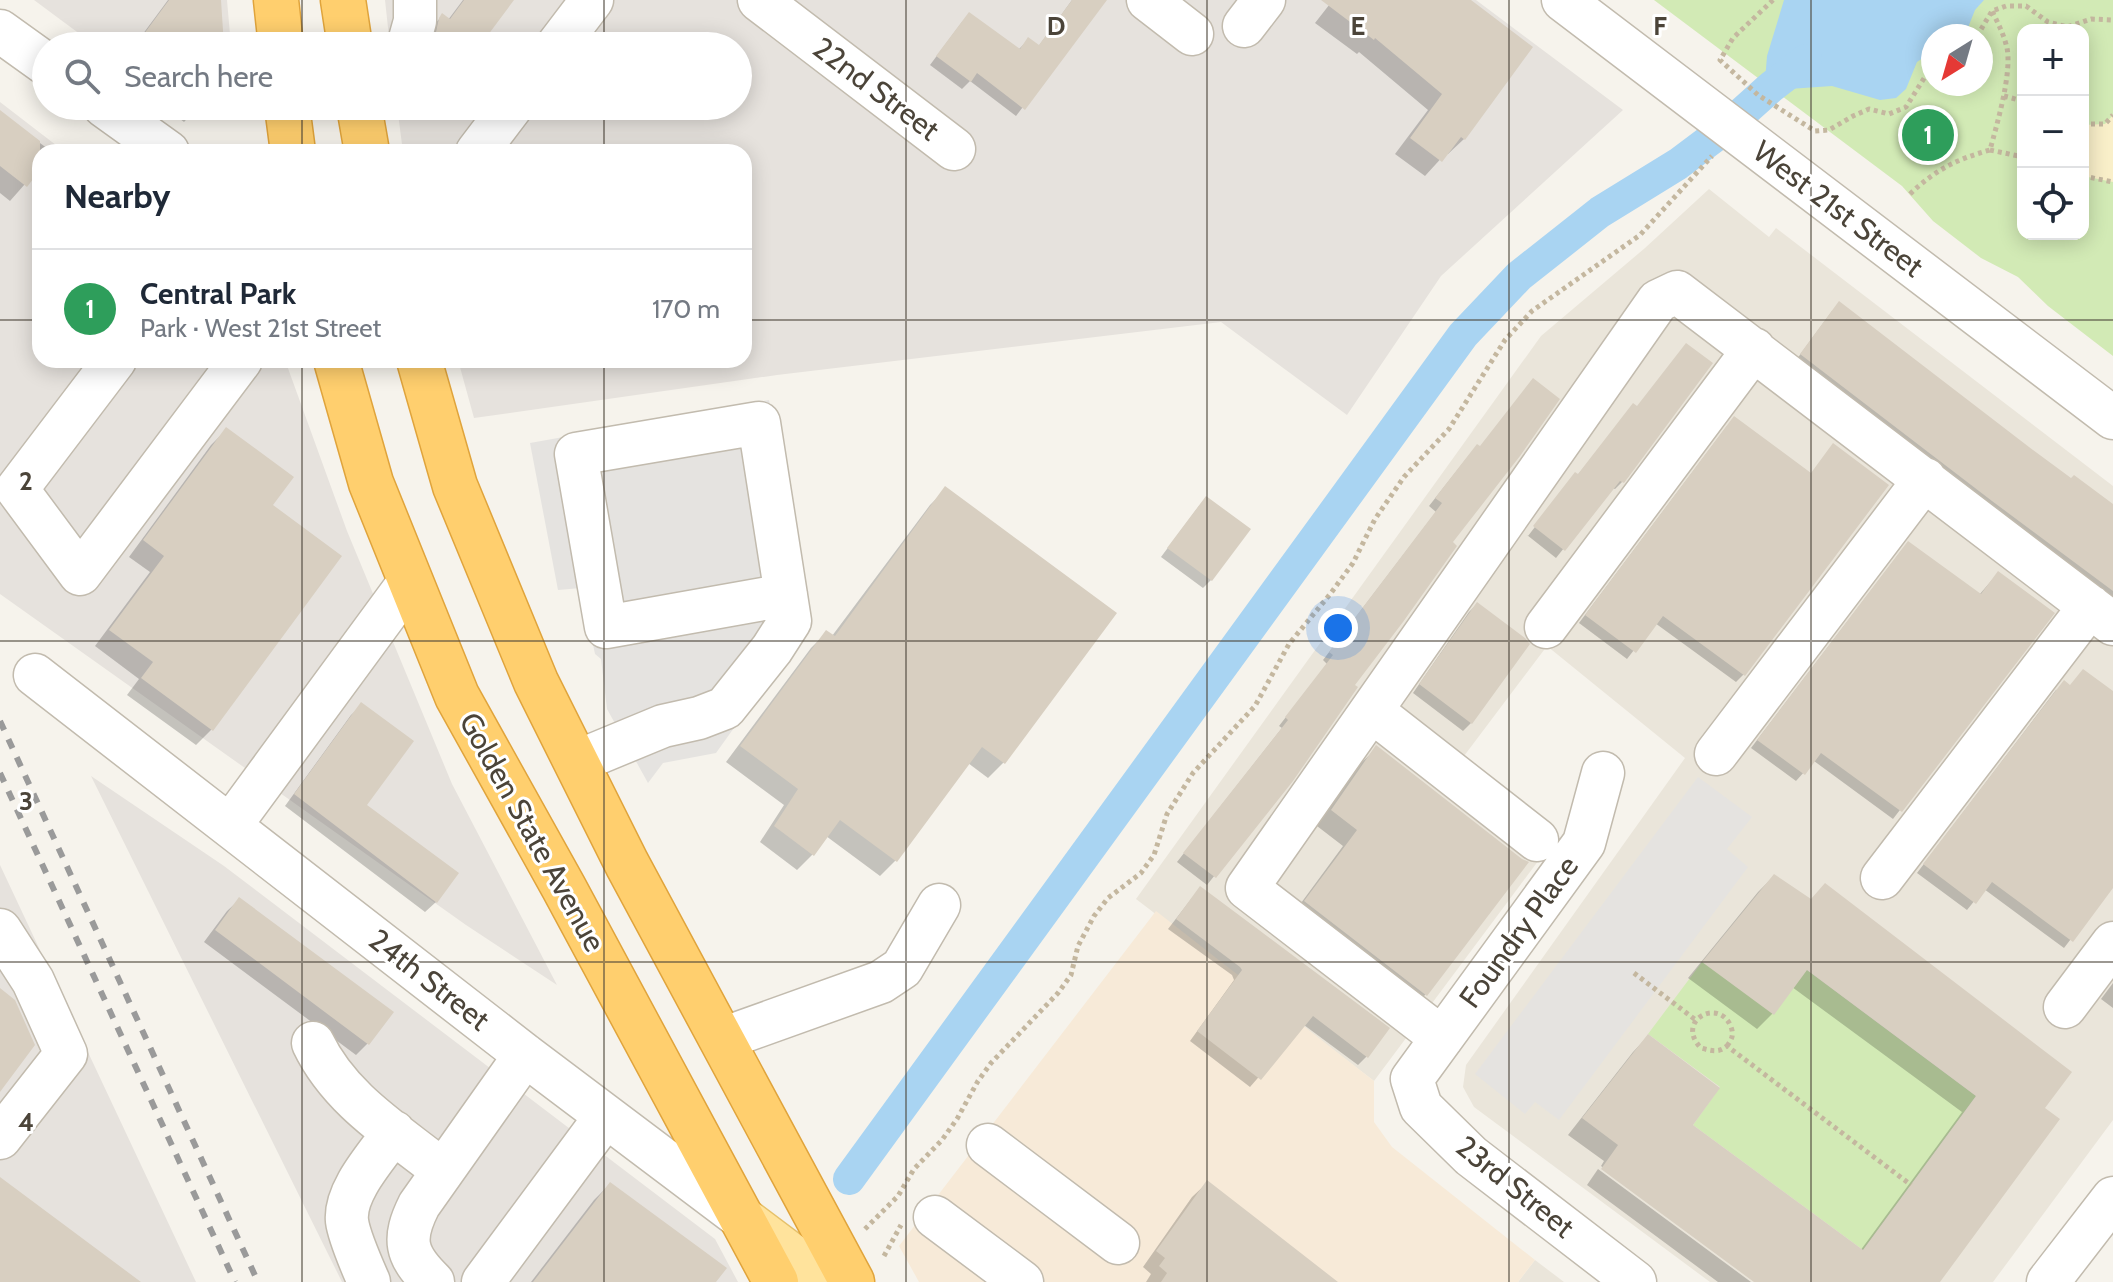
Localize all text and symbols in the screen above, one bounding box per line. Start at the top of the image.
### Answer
text: D [1047,10,1065,42]
text: E [1351,10,1365,42]
text: F [1653,10,1667,42]
north arrow [1921,24,1993,96]
map controls [2017,24,2089,240]
button: + [2017,24,2089,96]
street label: 22nd Street [806,29,947,148]
search box [32,32,752,120]
icon: search [60,54,104,98]
text: Search here [124,58,273,95]
button: − [2017,96,2089,168]
pin: 1 [1902,105,1954,165]
street label: West 21st Street [1746,133,1930,285]
button: locate [2017,168,2089,240]
text: Nearby [64,175,171,217]
text: Central Park [140,275,296,312]
text: 1 [85,293,95,325]
text: 170 m [652,293,720,325]
text: Park · West 21st Street [140,312,381,344]
text: 2 [19,465,33,497]
your location [1318,608,1358,648]
street label: Golden State Avenue [451,706,613,958]
text: 3 [19,785,33,817]
street label: Foundry Place [1451,849,1586,1015]
street label: 24th Street [361,921,497,1038]
text: 4 [18,1106,34,1138]
street label: 23rd Street [1449,1128,1582,1246]

